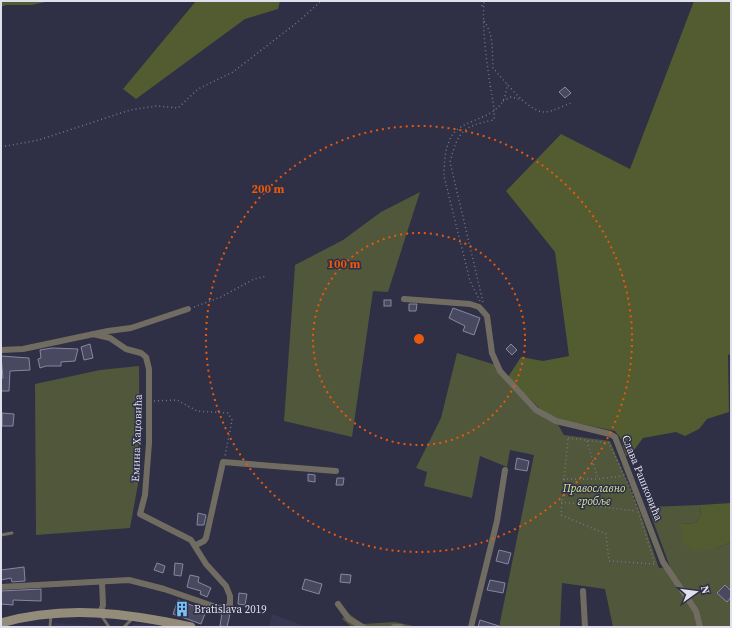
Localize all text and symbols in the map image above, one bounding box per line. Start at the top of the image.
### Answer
text: 200 m [252,181,285,197]
text: 100 m [328,256,361,272]
centre of rings [412,332,426,346]
street label: Емина Хаџовића [128,394,146,482]
street label: Слава Рашковића [618,433,666,523]
park label: Православно гробље [562,481,626,509]
north arrow [676,572,716,612]
text: N [697,584,713,595]
building icon: Bratislava 2019 [173,600,191,618]
place label: Bratislava 2019 [194,602,267,617]

